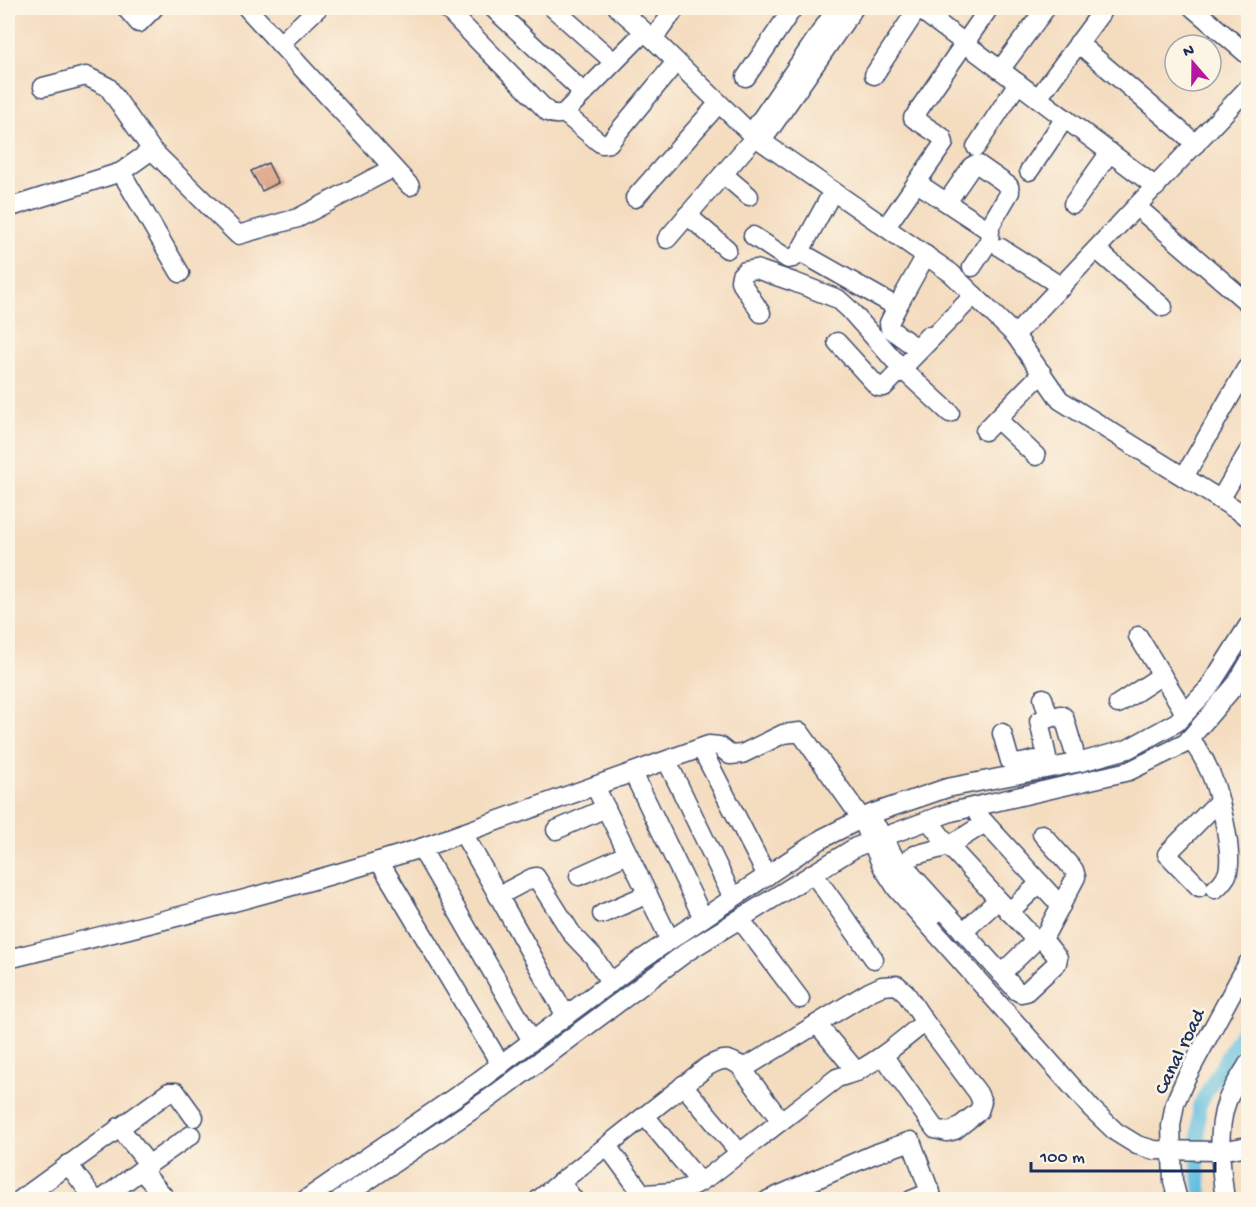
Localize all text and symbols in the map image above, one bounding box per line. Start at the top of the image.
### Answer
north arrow [1163,33,1223,93]
text: N [1181,41,1198,63]
street label: Canal road [1151,1004,1213,1099]
scale bar [1031,1135,1216,1173]
text: 100 m [1039,1148,1085,1169]

